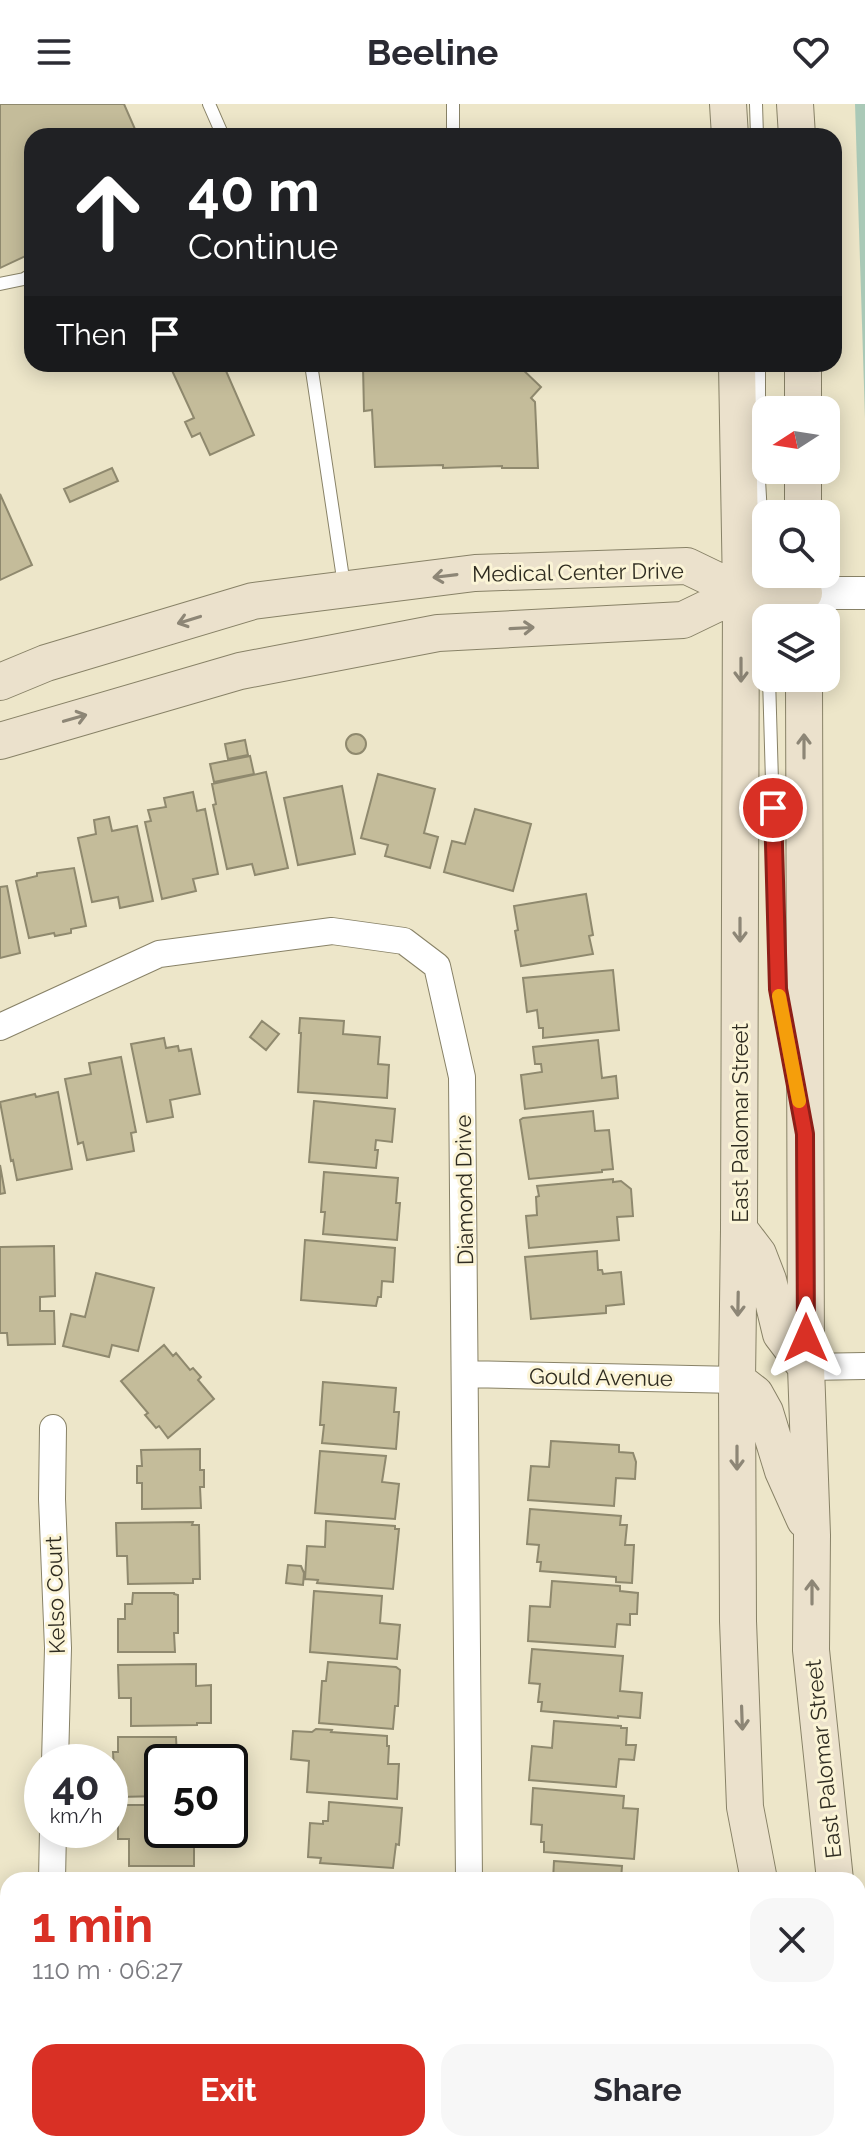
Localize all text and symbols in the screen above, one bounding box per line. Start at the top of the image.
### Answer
icon: menu [32,30,76,74]
icon: heart [789,30,833,74]
text: Beeline [367,31,498,73]
text: 40 m [188,158,320,224]
icon: ahead [56,160,160,264]
text: Continue [188,225,338,267]
icon: arrive [143,312,187,356]
text: Then [56,317,127,352]
north arrow [752,396,840,484]
map controls [752,396,840,692]
button: search [752,500,840,588]
street label: Medical Center Drive [472,557,684,587]
one-way arrow [432,569,459,584]
button: layers [752,604,840,692]
one-way arrow [177,613,203,628]
one-way arrow [508,621,535,636]
one-way arrow [733,656,749,683]
one-way arrow [61,710,87,725]
one-way arrow [796,733,812,760]
pin [739,774,807,842]
icon: arrive [751,786,795,830]
one-way arrow [732,916,748,943]
street label: East Palomar Street [727,1023,753,1223]
street label: Diamond Drive [450,1114,478,1265]
one-way arrow [730,1290,746,1317]
position arrow [764,1296,848,1380]
street label: Gould Avenue [529,1363,673,1391]
one-way arrow [729,1444,745,1471]
street label: Kelso Court [40,1535,70,1654]
one-way arrow [804,1579,820,1606]
street label: East Palomar Street [800,1658,846,1860]
one-way arrow [734,1704,749,1731]
speed limit sign: 50 [144,1744,248,1848]
text: 40 [52,1762,100,1809]
text: km/h [50,1804,102,1828]
text: 1 min [32,1897,153,1953]
button: close [750,1898,834,1982]
text: 110 m · 06:27 [32,1955,183,1985]
button: Exit [32,2044,425,2136]
button: Share [441,2044,834,2136]

